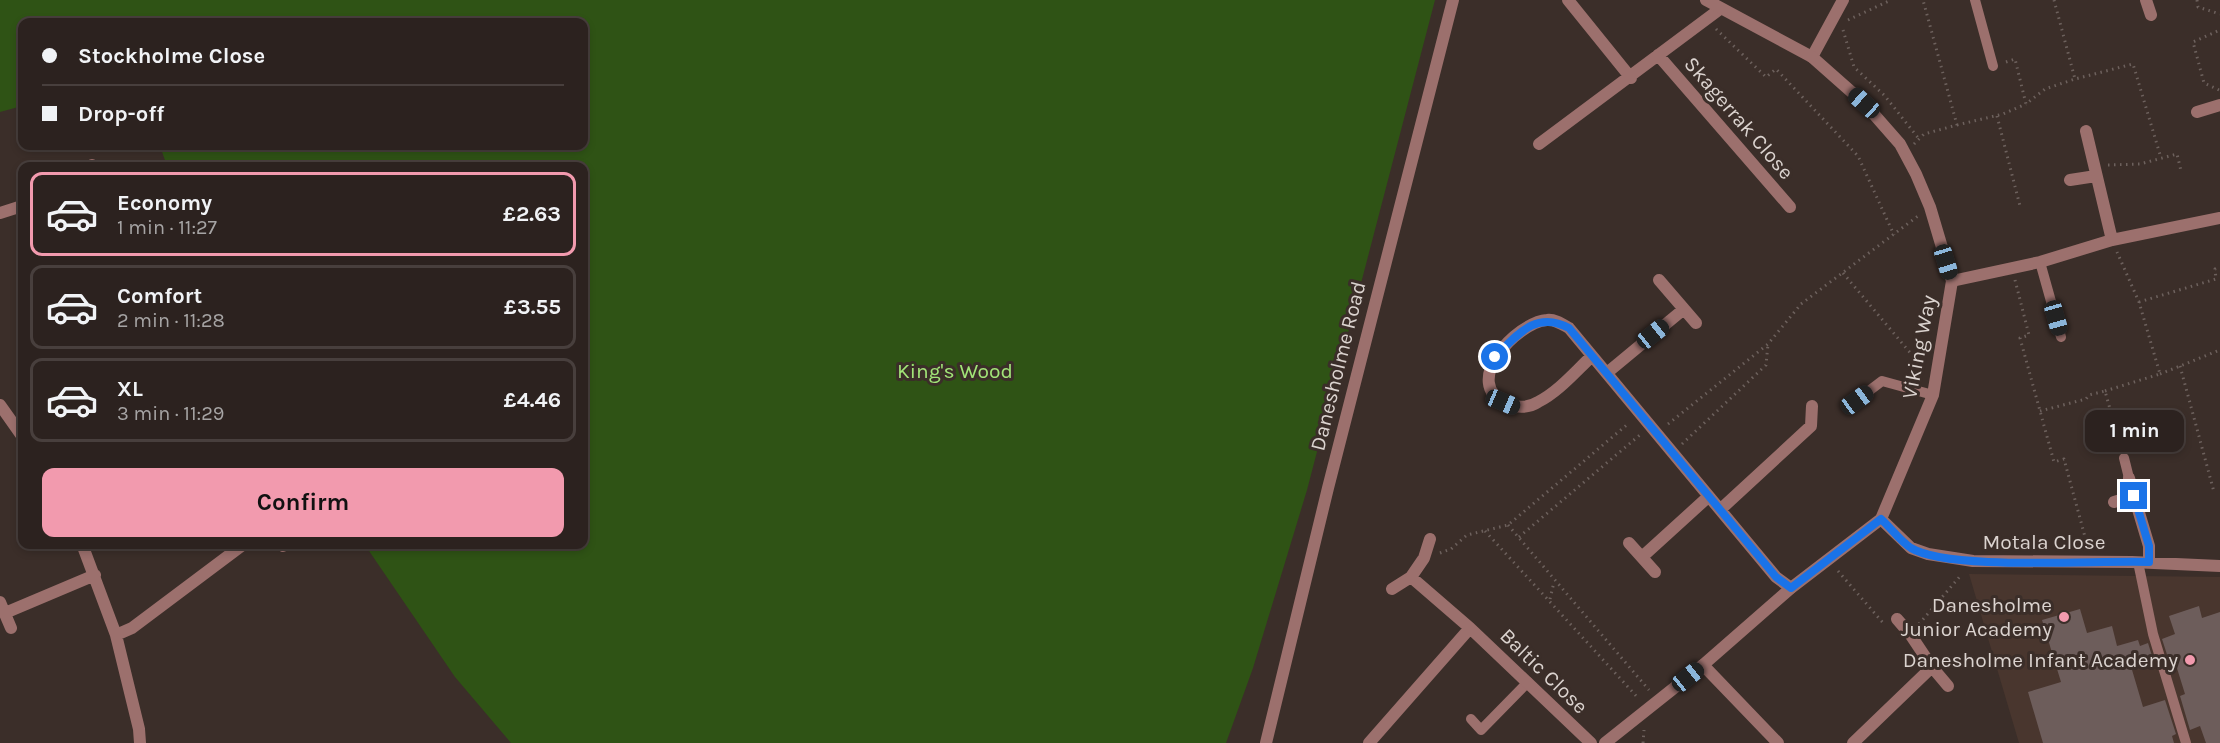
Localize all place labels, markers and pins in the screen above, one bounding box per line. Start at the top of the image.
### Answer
place label: Danesholme Junior Academy [1901,593,2052,641]
marker: Danesholme Junior Academy [2057,610,2071,624]
place label: Danesholme Infant Academy [1903,648,2178,672]
marker: Danesholme Infant Academy [2183,653,2197,667]

